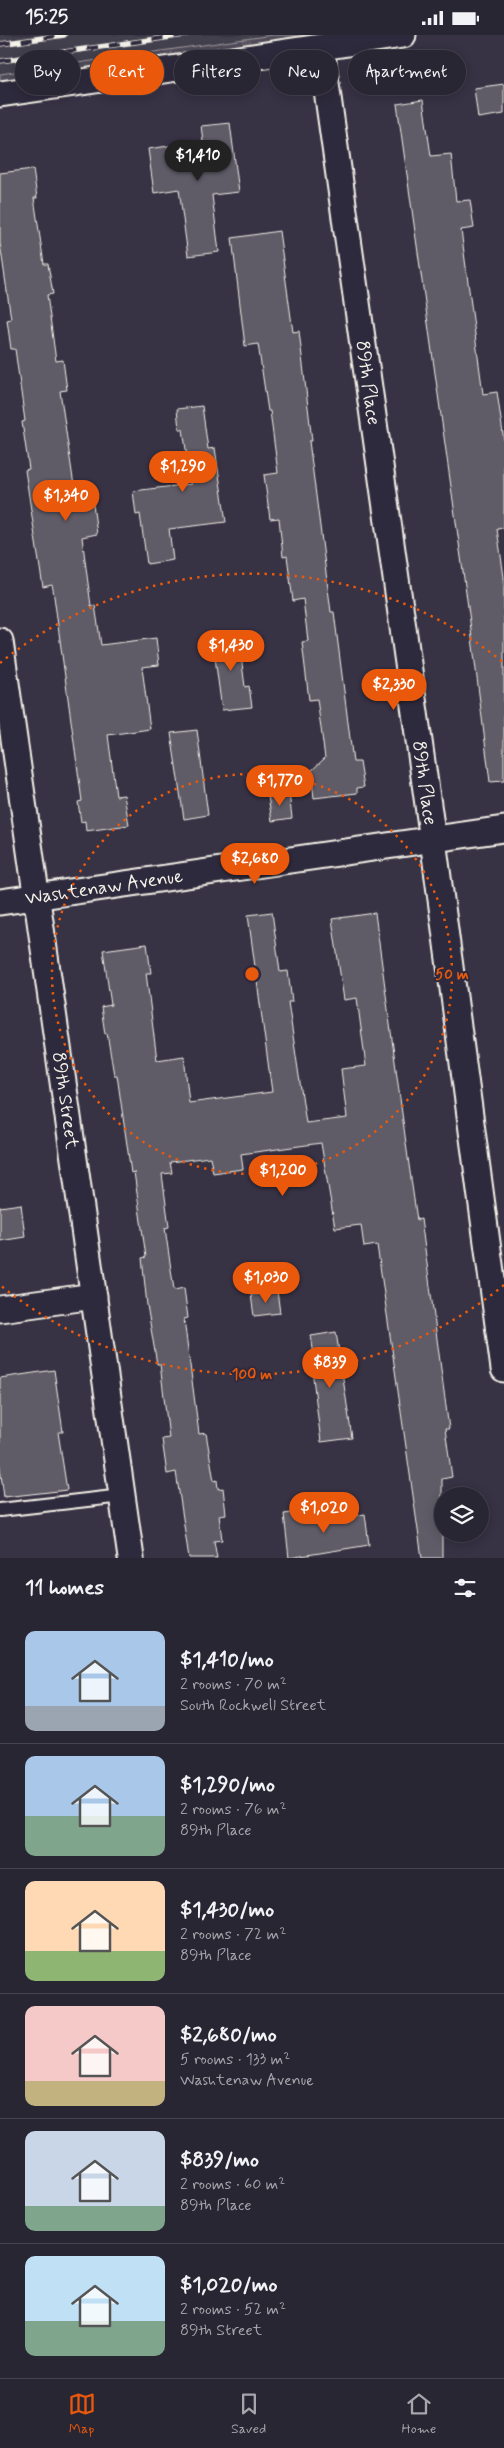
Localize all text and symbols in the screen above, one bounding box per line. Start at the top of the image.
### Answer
text: 15:25 [25,5,68,30]
chip: Buy [15,50,80,95]
chip: Rent [90,50,164,95]
chip: Filters [174,50,260,95]
chip: New [270,50,338,95]
chip: Apartment [348,50,466,95]
pin: $1,410 [157,139,239,182]
text: $1,410 [176,145,220,166]
street label: 89th Place [350,339,387,427]
pin: $1,290 [142,451,224,493]
text: $1,290 [160,456,206,477]
pin: $1,340 [25,479,107,522]
text: $1,340 [43,485,89,506]
pin: $1,430 [190,629,272,672]
text: $1,430 [208,635,254,656]
pin: $2,330 [353,669,435,711]
text: $2,330 [373,674,415,695]
street label: 89th Place [407,739,443,827]
pin: $1,770 [239,765,321,807]
text: $1,770 [257,770,303,791]
pin: $2,680 [214,843,296,885]
text: $2,680 [231,848,279,869]
street label: Washtenaw Avenue [23,863,184,911]
centre of rings [243,965,261,983]
text: 50 m [435,965,469,985]
street label: 89th Street [46,1050,85,1150]
pin: $1,200 [242,1155,324,1197]
text: $1,200 [259,1160,307,1181]
pin: $1,030 [225,1261,307,1304]
text: $1,030 [244,1267,288,1288]
pin: $839 [300,1347,360,1389]
text: $839 [313,1352,347,1373]
text: 100 m [232,1365,272,1385]
map controls [434,1487,489,1542]
button: layers [434,1487,489,1542]
pin: $1,020 [283,1491,365,1534]
text: $1,020 [300,1497,348,1518]
text: 11 homes [25,1574,104,1602]
icon: filters [451,1574,479,1602]
text: $1,410/mo [180,1646,274,1674]
icon: home [65,1651,125,1711]
text: 2 rooms · 70 m² [180,1674,287,1695]
text: South Rockwell Street [180,1695,326,1716]
text: $1,290/mo [180,1771,275,1799]
icon: home [65,1776,125,1836]
text: 2 rooms · 76 m² [180,1799,287,1820]
text: 89th Place [180,1820,252,1841]
text: $1,430/mo [180,1896,274,1924]
icon: home [65,1901,125,1961]
text: 2 rooms · 72 m² [180,1924,286,1945]
text: 89th Place [180,1945,252,1966]
text: $2,680/mo [180,2021,277,2049]
icon: home [65,2026,125,2086]
text: 5 rooms · 133 m² [180,2049,290,2070]
text: Washtenaw Avenue [180,2070,314,2091]
text: $839/mo [180,2146,259,2174]
icon: home [65,2151,125,2211]
text: 2 rooms · 60 m² [180,2174,285,2195]
text: 89th Place [180,2195,252,2216]
text: $1,020/mo [180,2271,277,2299]
icon: home [65,2276,125,2336]
text: 2 rooms · 52 m² [180,2299,286,2320]
text: 89th Street [180,2320,262,2341]
tab: Map [68,2390,96,2438]
tab: Saved [231,2390,266,2438]
tab: Home [402,2390,436,2438]

